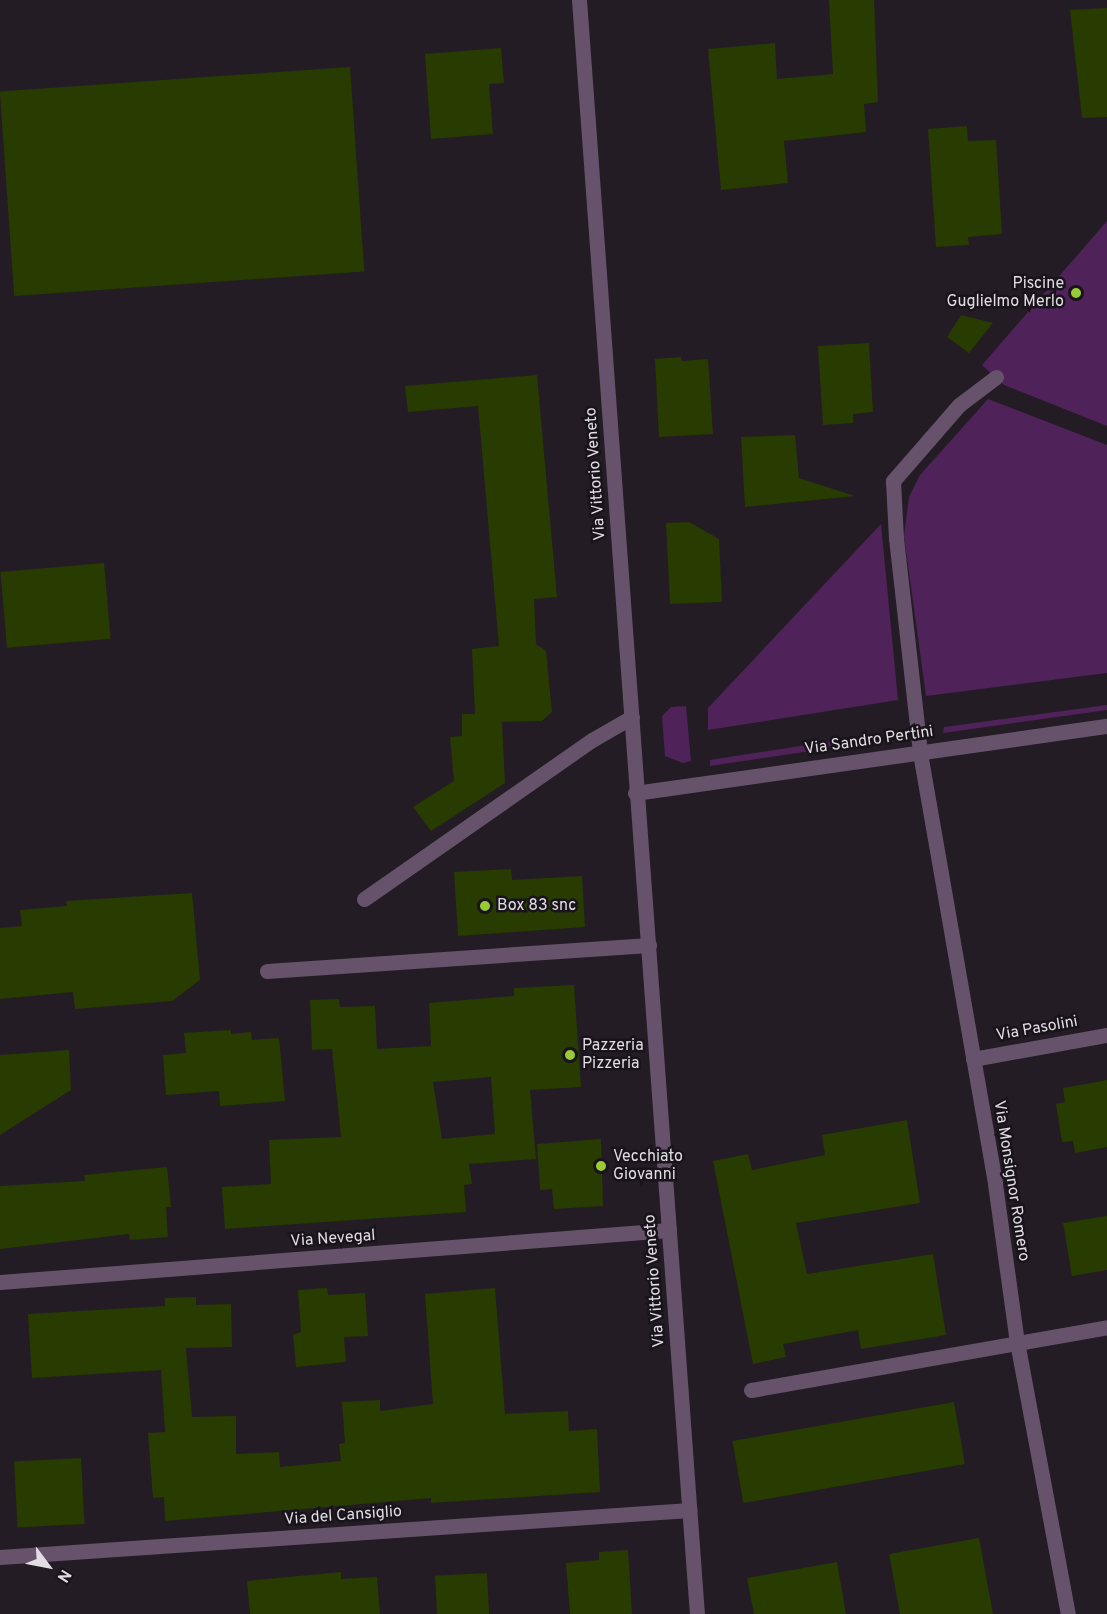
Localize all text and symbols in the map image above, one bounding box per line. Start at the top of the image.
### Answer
place label: Piscine Guglielmo Merlo [947,274,1064,312]
marker: Piscine Guglielmo Merlo [1069,286,1083,300]
street label: Via Vittorio Veneto [582,406,610,542]
street label: Via Sandro Pertini [803,722,935,760]
place label: Box 83 snc [497,896,576,916]
marker: Box 83 snc [478,899,492,913]
street label: Via Pasolini [995,1012,1079,1046]
place label: Pazzeria Pizzeria [582,1036,644,1074]
marker: Pazzeria Pizzeria [563,1048,577,1062]
street label: Via Monsignor Romero [989,1099,1033,1263]
place label: Vecchiato Giovanni [613,1147,683,1185]
marker: Vecchiato Giovanni [594,1159,608,1173]
street label: Via Vittorio Veneto [641,1213,669,1349]
street label: Via Nevegal [290,1226,376,1252]
street label: Via del Cansiglio [283,1502,403,1530]
north arrow [18,1536,78,1596]
text: N [52,1565,75,1586]

